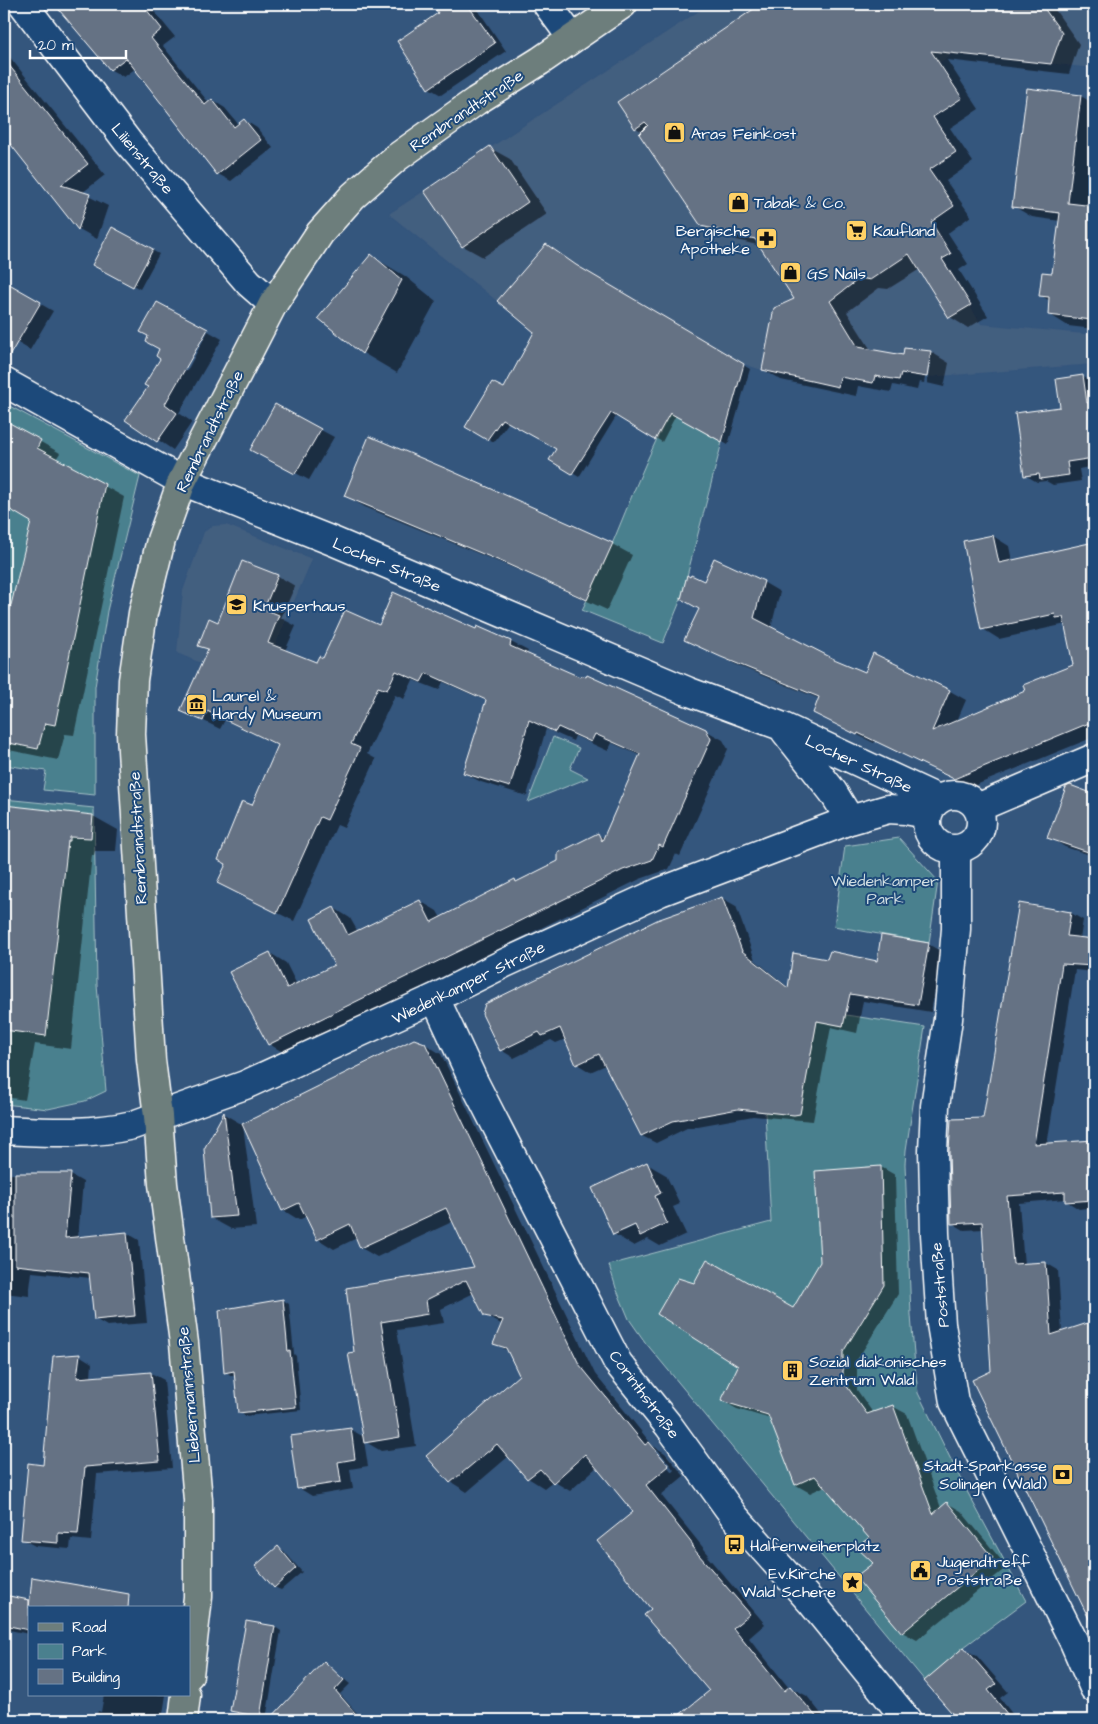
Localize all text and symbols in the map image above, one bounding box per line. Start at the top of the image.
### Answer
scale bar [30,28,126,60]
text: 20 m [38,35,74,56]
street label: Rembrandtstraße [405,64,528,157]
street label: Lilienstraße [106,118,179,199]
shop icon: Aras Feinkost [663,121,687,145]
place label: Aras Feinkost [691,123,797,145]
shop icon: Tabak & Co. [726,190,750,214]
place label: Tabak & Co. [754,192,845,214]
supermarket icon: Kaufland [845,218,869,242]
place label: Bergische Apotheke [676,220,750,260]
place label: Kaufland [873,220,935,242]
pharmacy icon: Bergische Apotheke [754,227,778,251]
shop icon: GS Nails [779,261,803,285]
place label: GS Nails [807,263,866,285]
street label: Rembrandtstraße [171,367,249,496]
street label: Locher Straße [329,532,445,598]
school or university icon: Knusperhaus [225,593,249,617]
place label: Knusperhaus [253,595,345,617]
place label: Laurel & Hardy Museum [212,685,321,726]
museum icon: Laurel & Hardy Museum [184,692,208,716]
street label: Locher Straße [801,729,916,798]
street label: Rembrandtstraße [124,771,152,905]
park label: Wiedenkamper Park [831,870,939,910]
street label: Wiedenkamper Straße [388,936,549,1030]
street label: Poststraße [925,1241,955,1328]
street label: Liebermannstraße [172,1326,206,1464]
street label: Corinthstraße [604,1346,685,1444]
place label: Sozial diakonisches Zentrum Wald [809,1351,946,1391]
building icon: Sozial diakonisches Zentrum Wald [781,1358,805,1382]
place label: Stadt-Sparkasse Solingen (Wald) [924,1455,1047,1496]
bank icon: Stadt-Sparkasse Solingen (Wald) [1051,1462,1075,1486]
bus stop icon: Halfenweiherplatz [722,1533,746,1557]
place label: Halfenweiherplatz [750,1535,880,1557]
place label: Jugendtreff Poststraße [937,1551,1030,1591]
public building icon: Jugendtreff Poststraße [909,1558,933,1582]
place label: Ev.Kirche Wald Schere [741,1563,836,1603]
place icon: Ev.Kirche Wald Schere [840,1570,864,1594]
legend [28,1606,190,1696]
text: Road [72,1617,107,1638]
text: Park [72,1641,107,1662]
text: Building [72,1667,120,1689]

